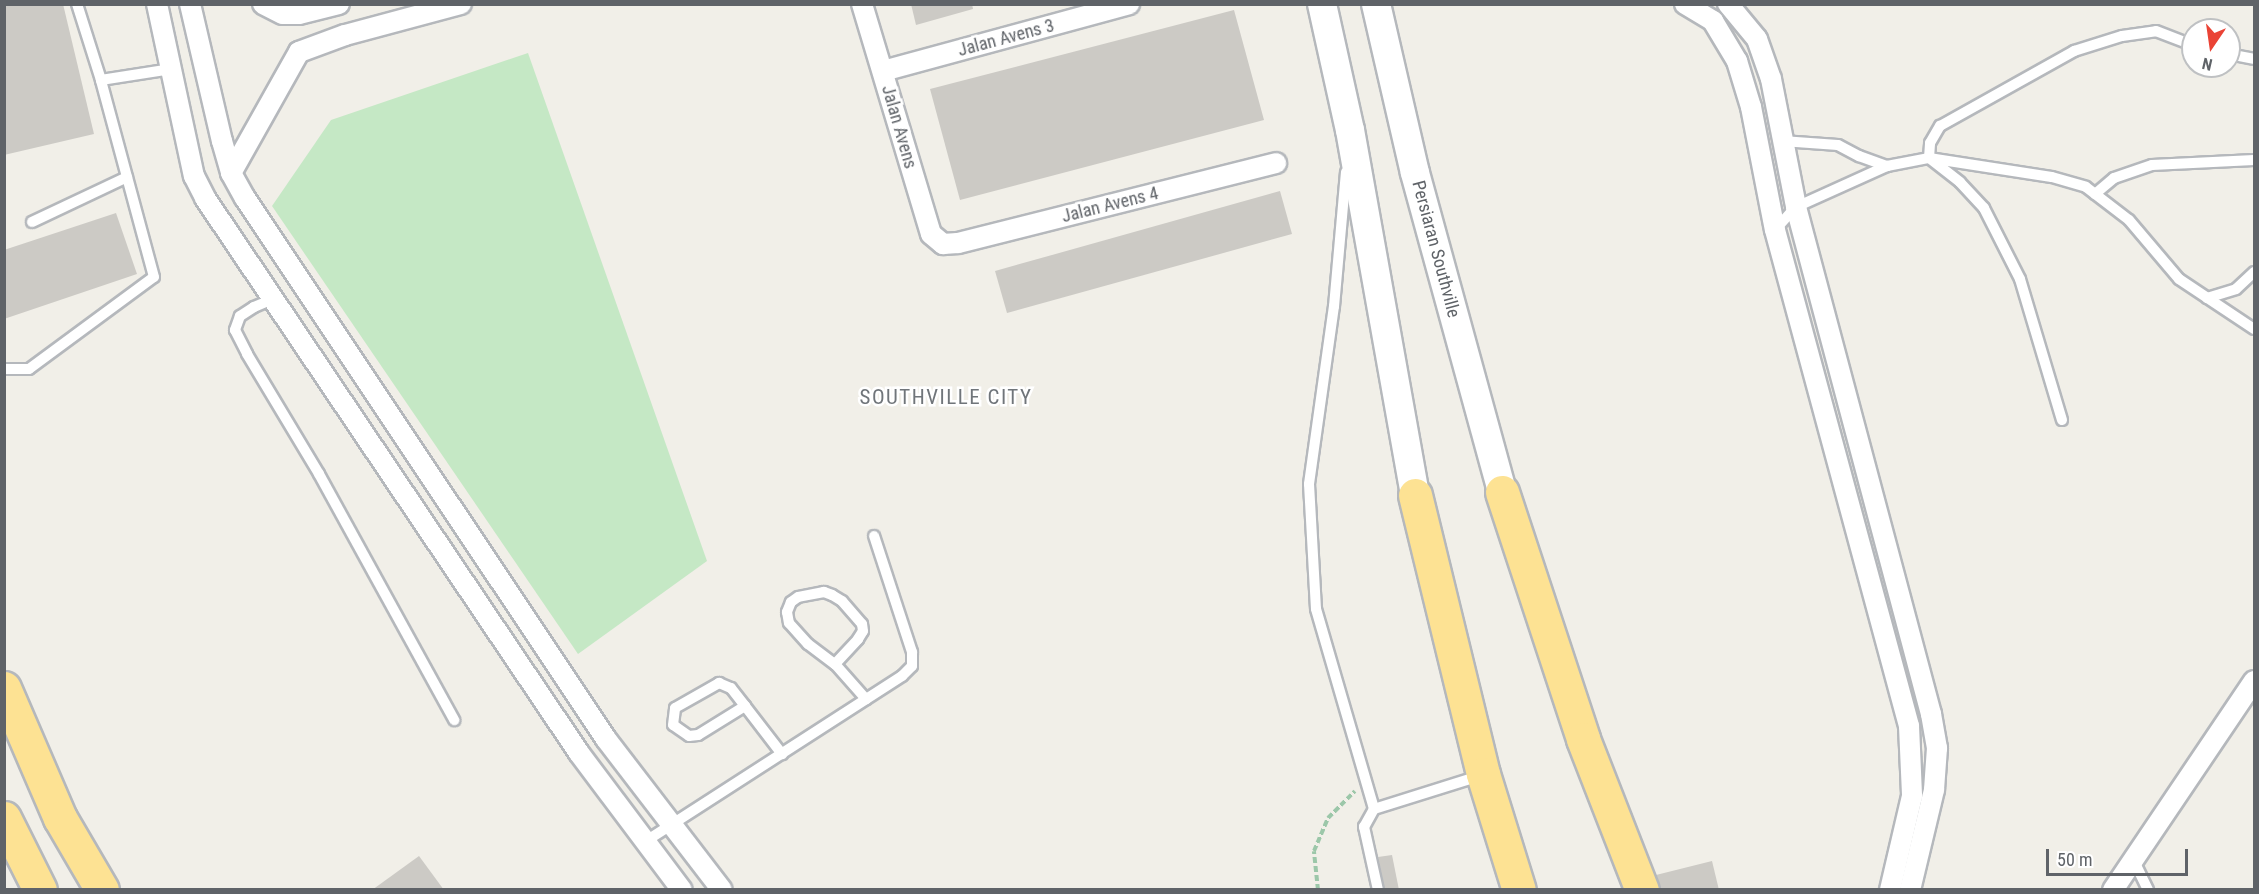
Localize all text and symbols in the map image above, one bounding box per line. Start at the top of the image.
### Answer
street label: Jalan Avens 3 [955,15,1057,61]
north arrow [2181,18,2241,78]
text: N [2200,54,2214,74]
street label: Jalan Avens [877,83,921,171]
street label: Persiaran Southville [1407,178,1465,320]
street label: Jalan Avens 4 [1059,183,1161,227]
district label: SOUTHVILLE CITY [860,384,1032,410]
scale bar [2049,837,2192,875]
text: 50 m [2057,849,2092,870]

